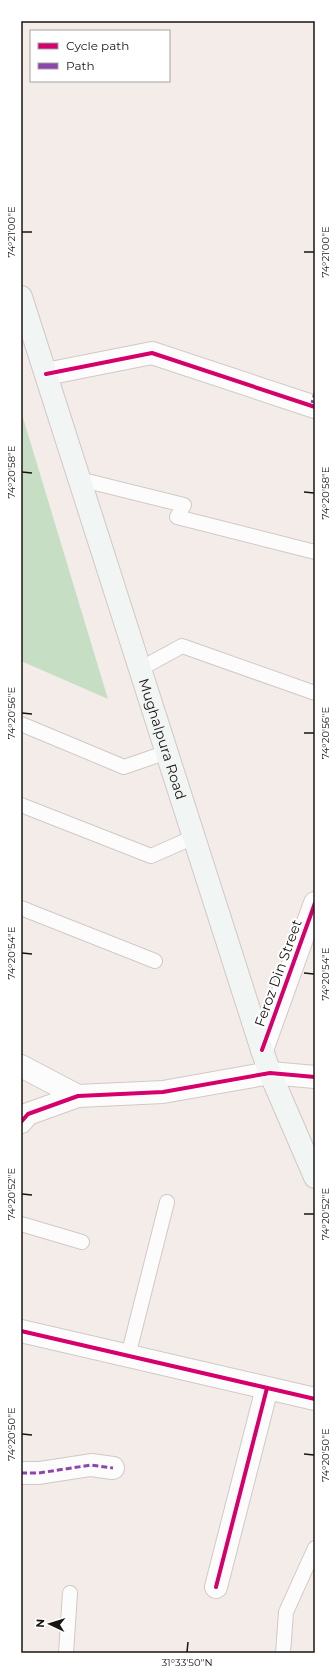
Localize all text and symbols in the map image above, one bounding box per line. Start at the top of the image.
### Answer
legend [30,30,170,82]
text: Cycle path [66,38,129,53]
text: Path [66,58,95,73]
text: 74°21'00"E [5,206,18,258]
text: 74°21'00"E [319,226,332,278]
text: 74°20'58"E [5,445,18,498]
text: 74°20'58"E [319,466,332,519]
street label: Mughalpura Road [135,676,190,802]
text: 74°20'56"E [5,686,18,739]
text: 74°20'56"E [319,706,332,759]
street label: Feroz Din Street [250,917,306,1029]
text: 74°20'54"E [5,926,18,979]
text: 74°20'54"E [319,947,332,1000]
text: 74°20'52"E [5,1168,18,1220]
text: 74°20'52"E [319,1188,332,1240]
text: 74°20'50"E [5,1407,18,1461]
text: 74°20'50"E [319,1428,332,1482]
north arrow [30,1604,70,1644]
text: N [33,1618,47,1628]
text: 31°33'50"N [161,1656,213,1669]

